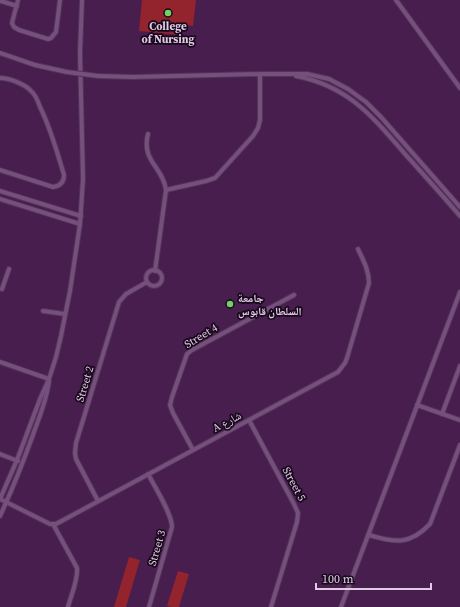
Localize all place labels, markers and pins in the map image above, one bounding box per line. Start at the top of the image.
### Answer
marker: College of Nursing [163,8,173,18]
place label: College of Nursing [141,19,195,47]
place label: جامعة السلطان قابوس [238,291,302,319]
marker: جامعة السلطان قابوس [225,299,235,309]

